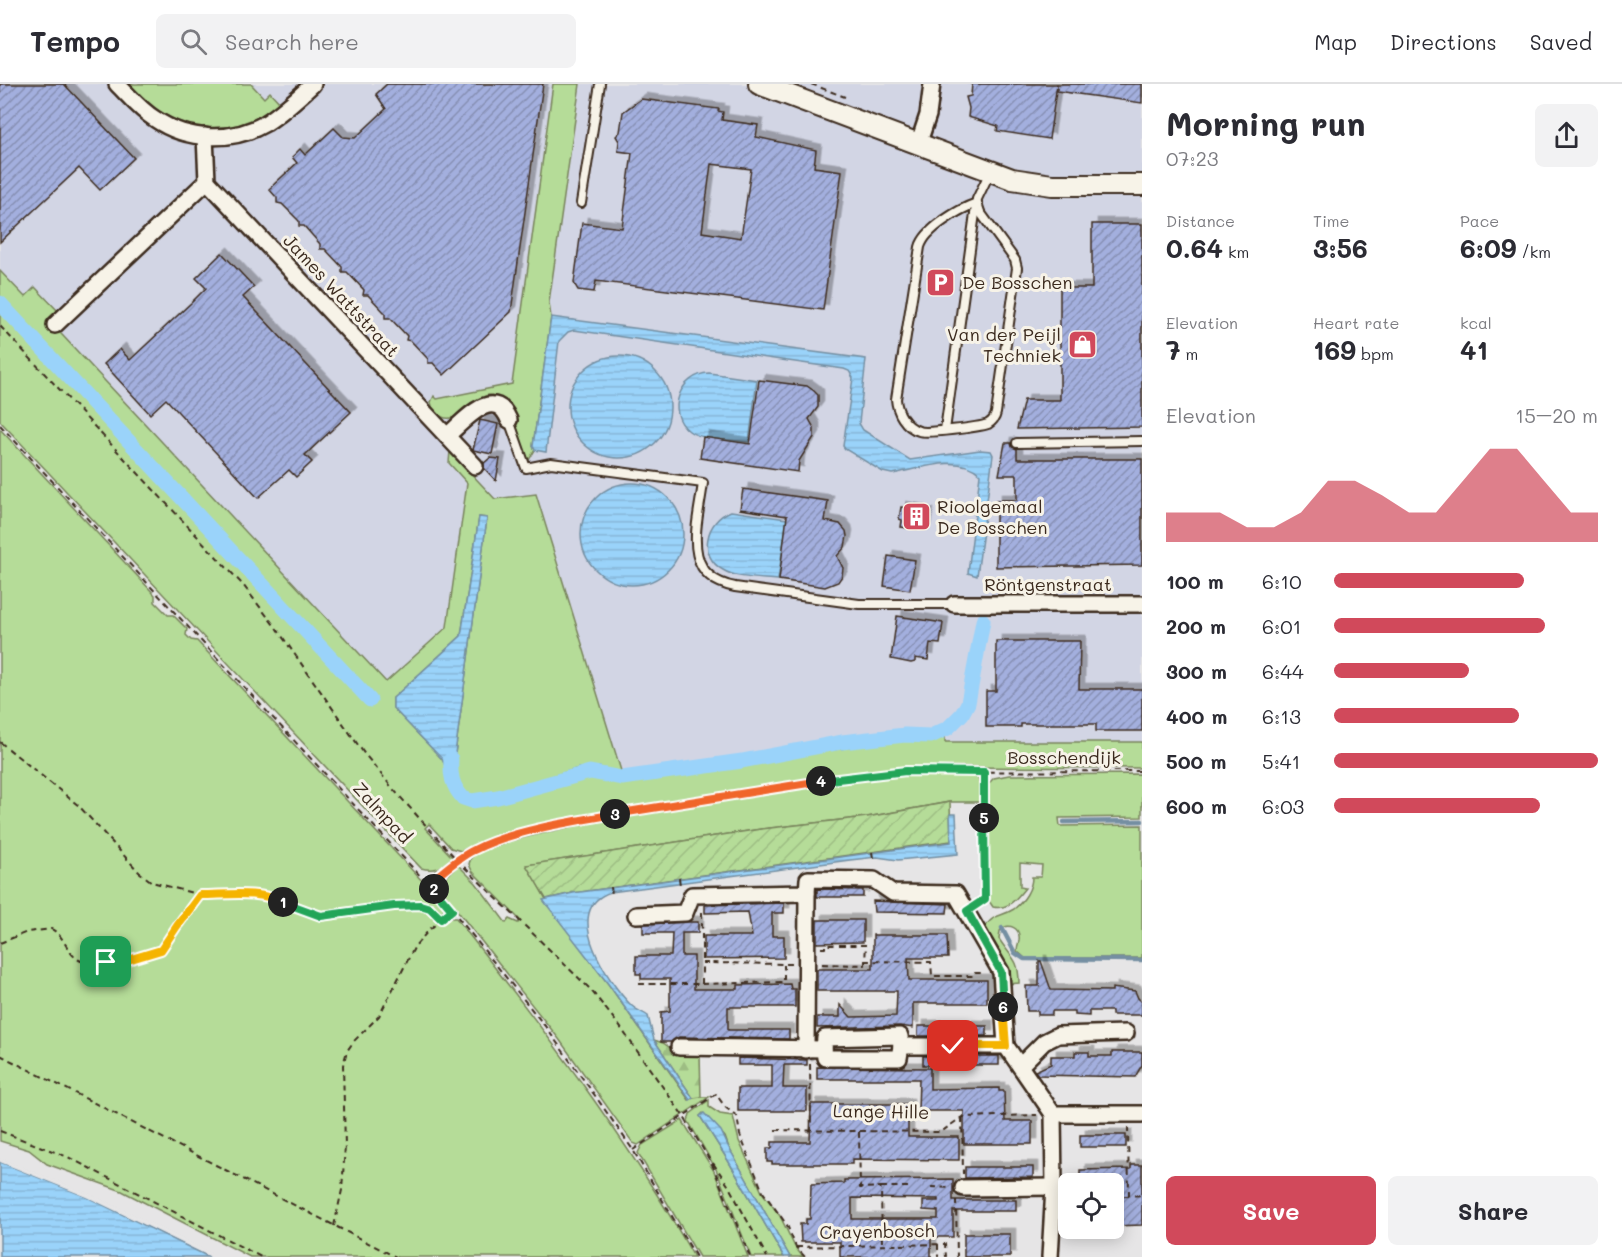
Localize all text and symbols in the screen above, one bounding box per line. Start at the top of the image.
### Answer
search box [156,14,576,68]
text: Tempo [30,23,120,59]
icon: search [177,25,210,58]
text: Search here [225,27,359,56]
text: Map [1314,28,1357,55]
text: Directions [1390,28,1497,55]
text: Saved [1530,28,1592,55]
text: Morning run [1166,101,1366,144]
button: share [1535,104,1598,167]
text: 07:23 [1166,145,1219,171]
text: Distance [1166,210,1235,231]
text: Time [1313,210,1349,231]
text: Pace [1460,210,1499,231]
street label: James Wattstraat [278,229,405,362]
text: 0.64 [1166,231,1223,265]
text: 3:56 [1313,231,1368,265]
text: 6:09 [1460,231,1516,265]
text: km [1223,241,1249,262]
text: /km [1516,241,1551,262]
parking icon: De Bosschen [925,267,957,299]
place label: De Bosschen [962,270,1072,294]
text: Elevation [1166,312,1238,333]
text: Heart rate [1313,312,1399,333]
text: kcal [1460,312,1492,333]
place label: Van der Peijl Techniek [947,322,1061,367]
shop icon: Van der Peijl Techniek [1066,329,1098,361]
text: 7 [1166,333,1180,367]
text: 169 [1313,333,1356,367]
text: 41 [1460,333,1488,367]
text: m [1180,343,1198,364]
text: bpm [1356,343,1394,364]
text: Elevation [1166,402,1256,428]
text: 15–20 m [1515,402,1598,428]
place label: Rioolgemaal De Bosschen [937,494,1047,539]
building icon: Rioolgemaal De Bosschen [900,501,932,533]
text: 100 m [1166,568,1224,594]
text: 6:10 [1262,568,1302,594]
street label: Röntgenstraat [984,572,1112,596]
text: 200 m [1166,613,1226,639]
text: 6:01 [1262,613,1302,639]
text: 300 m [1166,658,1227,684]
text: 6:44 [1262,658,1304,684]
text: 400 m [1166,703,1227,729]
text: 6:13 [1262,703,1301,729]
street label: Bosschendijk [1007,745,1121,769]
text: 500 m [1166,748,1226,774]
text: 5:41 [1262,748,1301,774]
pin: 4 [806,766,836,796]
text: 4 [816,770,826,791]
street label: Zalmpad [348,776,417,848]
text: 600 m [1166,793,1227,819]
text: 6:03 [1262,793,1304,819]
pin: 3 [600,799,630,829]
text: 3 [610,803,620,824]
pin: 5 [969,803,999,833]
text: 5 [979,807,989,828]
pin: 2 [419,874,449,904]
text: 2 [430,878,438,899]
pin: 1 [268,887,298,917]
text: 1 [279,891,287,912]
pin [80,936,131,987]
icon: arrive [89,945,122,978]
pin: 6 [988,992,1018,1022]
text: 6 [998,996,1008,1017]
pin [927,1020,978,1071]
icon: check [936,1029,969,1062]
street label: Lange Hille [833,1098,929,1124]
map controls [1058,1173,1124,1239]
button: locate [1058,1173,1124,1239]
button: Save [1166,1176,1376,1245]
button: Share [1388,1176,1598,1245]
street label: Crayenbosch [819,1218,935,1244]

